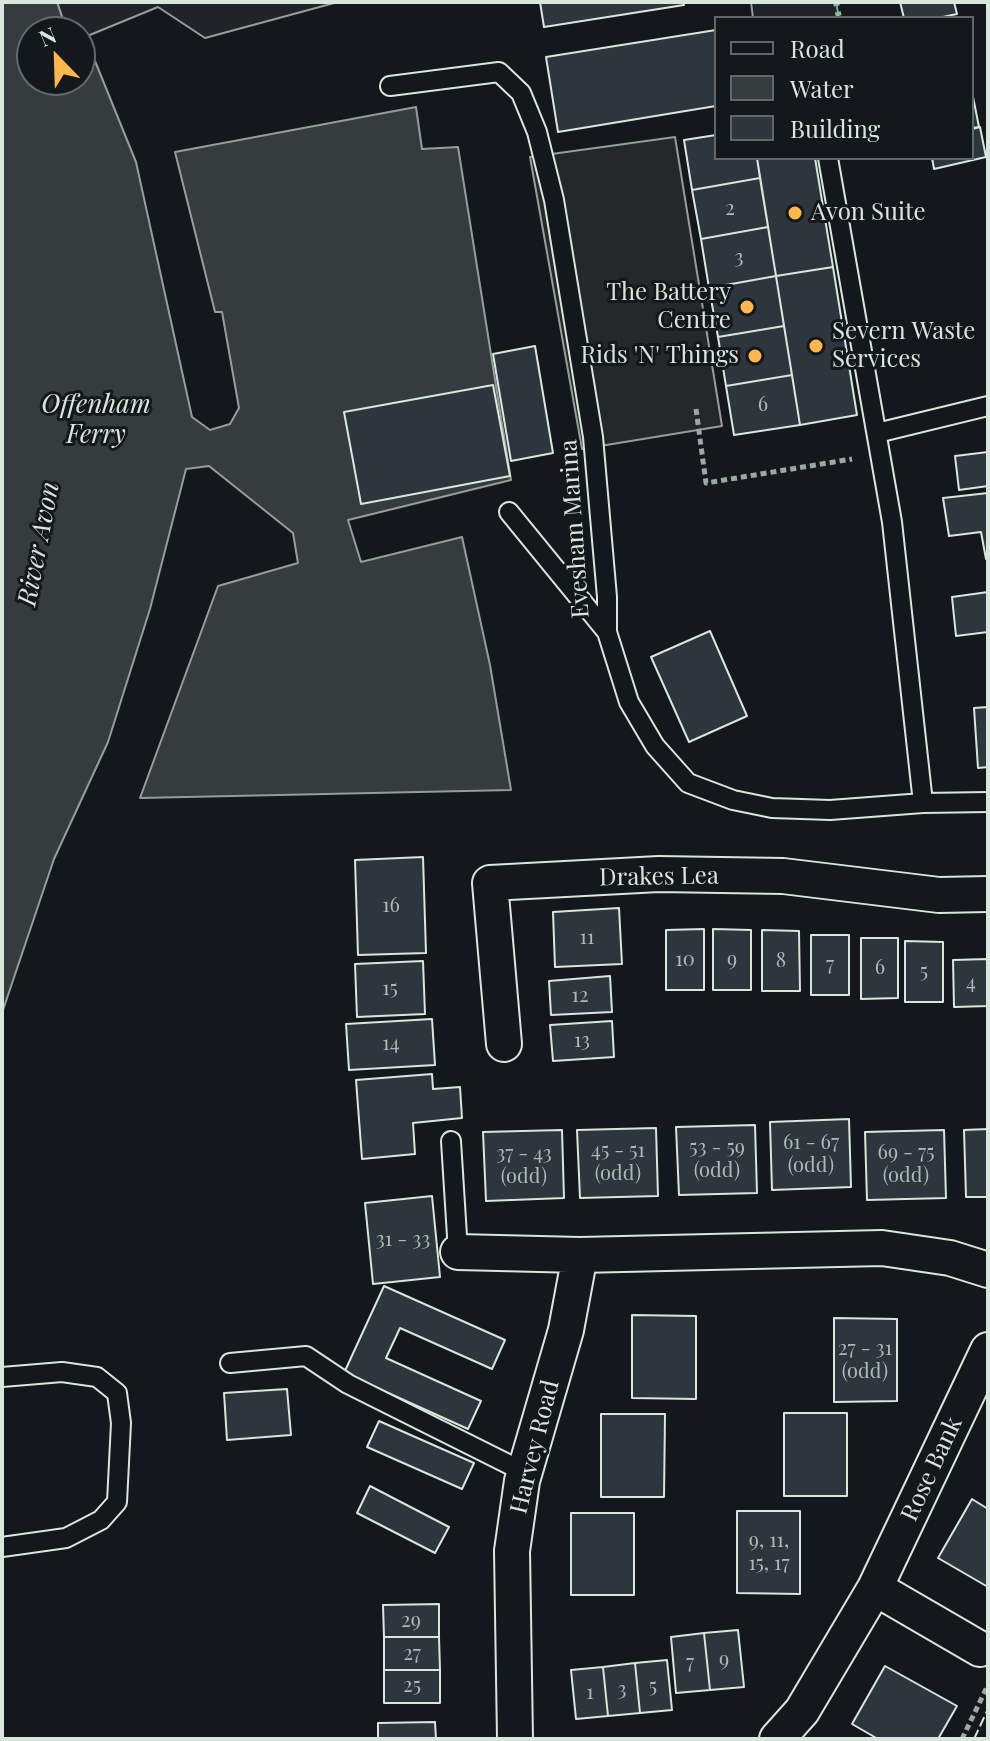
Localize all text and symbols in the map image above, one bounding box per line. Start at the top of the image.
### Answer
north arrow [16,16,96,96]
legend [714,16,974,160]
text: N [34,19,61,53]
text: Road [790,32,845,64]
text: Water [790,72,854,104]
text: Building [790,112,880,144]
house number: 2 [725,197,735,221]
place label: Avon Suite [811,199,926,227]
marker: Avon Suite [786,204,804,222]
house number: 3 [734,246,744,270]
place label: The Battery Centre [606,279,731,335]
marker: The Battery Centre [738,298,756,316]
place label: Severn Waste Services [832,318,975,374]
marker: Severn Waste Services [807,337,825,355]
place label: Rids 'N' Things [581,342,739,370]
marker: Rids 'N' Things [746,347,764,365]
water label: Offenham Ferry [41,389,151,450]
house number: 6 [758,393,768,417]
street label: Evesham Marina [554,439,596,619]
water label: River Avon [12,479,66,609]
street label: Drakes Lea [599,862,719,892]
house number: 16 [382,894,400,918]
house number: 11 [580,926,594,950]
house number: 10 [675,948,695,972]
house number: 9 [727,948,737,972]
house number: 8 [776,949,786,973]
house number: 7 [826,953,834,977]
house number: 6 [875,956,885,980]
house number: 5 [920,960,928,984]
house number: 4 [966,971,976,995]
house number: 15 [382,977,398,1001]
house number: 12 [572,984,588,1008]
house number: 13 [574,1029,590,1053]
house number: 14 [382,1032,400,1056]
house number: 61 - 67 (odd) [783,1131,839,1178]
house number: 53 - 59 (odd) [689,1136,745,1183]
house number: 45 - 51 (odd) [591,1139,645,1186]
house number: 69 - 75 (odd) [878,1141,934,1188]
house number: 37 - 43 (odd) [496,1142,552,1189]
house number: 31 - 33 [376,1228,430,1252]
house number: 27 - 31 (odd) [838,1337,892,1384]
street label: Harvey Road [504,1377,566,1517]
street label: Rose Bank [895,1412,969,1526]
house number: 9, 11, 15, 17 [748,1529,790,1576]
house number: 29 [401,1609,421,1633]
house number: 27 [403,1642,421,1666]
house number: 9 [719,1648,729,1672]
house number: 7 [686,1651,694,1675]
house number: 25 [403,1674,421,1698]
house number: 5 [649,1675,657,1699]
house number: 3 [617,1678,627,1702]
house number: 1 [586,1681,594,1705]

